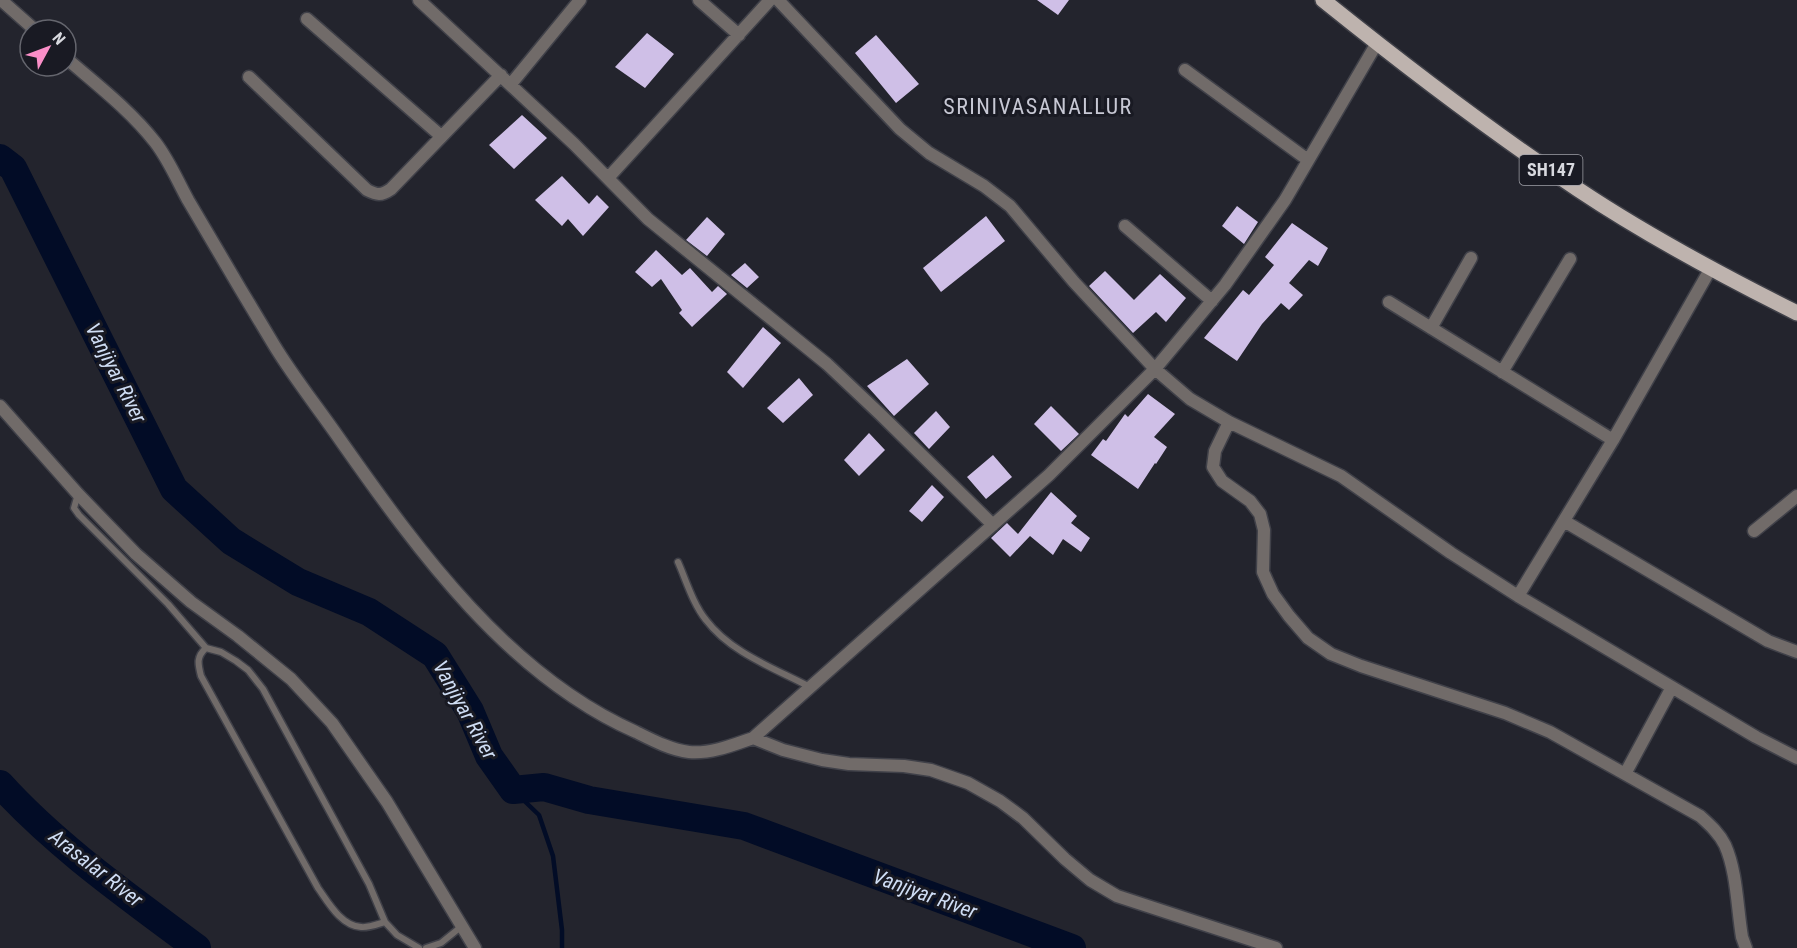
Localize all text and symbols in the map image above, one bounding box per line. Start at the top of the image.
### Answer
north arrow [18,18,78,78]
text: N [49,29,69,48]
district label: SRINIVASANALLUR [943,94,1133,119]
road number: SH147 [1520,155,1582,185]
water label: Vanjiyar River [81,319,152,428]
water label: Vanjiyar River [428,657,502,764]
water label: Arasalar River [44,824,148,912]
water label: Vanjiyar River [870,864,981,924]

